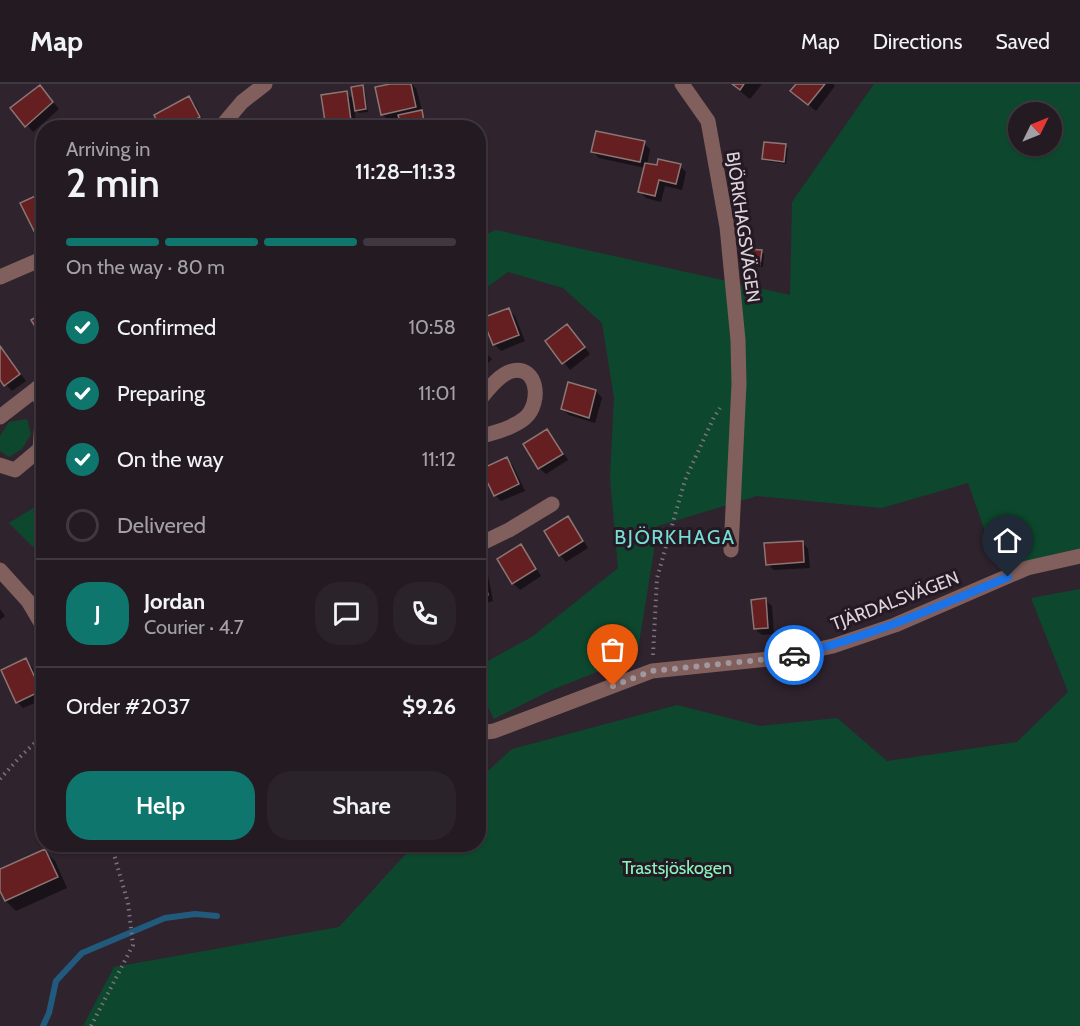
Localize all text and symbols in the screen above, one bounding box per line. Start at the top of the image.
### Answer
text: Map [30,24,83,58]
text: Map [801,29,840,54]
text: Directions [873,29,962,54]
text: Saved [995,29,1050,54]
north arrow [1008,102,1062,156]
map controls [1008,102,1062,156]
text: Arriving in [66,137,150,161]
street label: BJÖRKHAGSVÄGEN [722,150,764,304]
text: 11:28–11:33 [355,158,456,185]
text: 2 min [66,159,160,207]
text: On the way · 80 m [66,255,225,279]
icon: check [66,311,99,344]
text: Confirmed [117,314,216,341]
text: 10:58 [408,315,456,339]
icon: check [66,377,99,410]
text: Preparing [117,380,205,407]
text: 11:01 [418,381,456,405]
icon: check [66,443,99,476]
text: On the way [117,446,224,473]
text: 11:12 [422,447,456,471]
text: Delivered [117,512,206,539]
pin [982,515,1033,577]
icon: home [991,524,1024,557]
district label: BJÖRKHAGA [614,525,736,549]
street label: TJÄRDALSVÄGEN [828,566,962,636]
button: chat [315,582,378,645]
button: phone [393,582,456,645]
text: Jordan [144,588,205,615]
text: J [94,600,101,627]
text: Courier · 4.7 [144,615,244,639]
pin [587,624,638,686]
courier [764,625,824,685]
icon: bag [596,633,629,666]
icon: car [778,639,811,672]
text: Order #2037 [66,693,190,720]
text: $9.26 [402,693,456,720]
button: Help [66,771,255,840]
button: Share [267,771,456,840]
park label: Trastsjöskogen [622,857,732,879]

